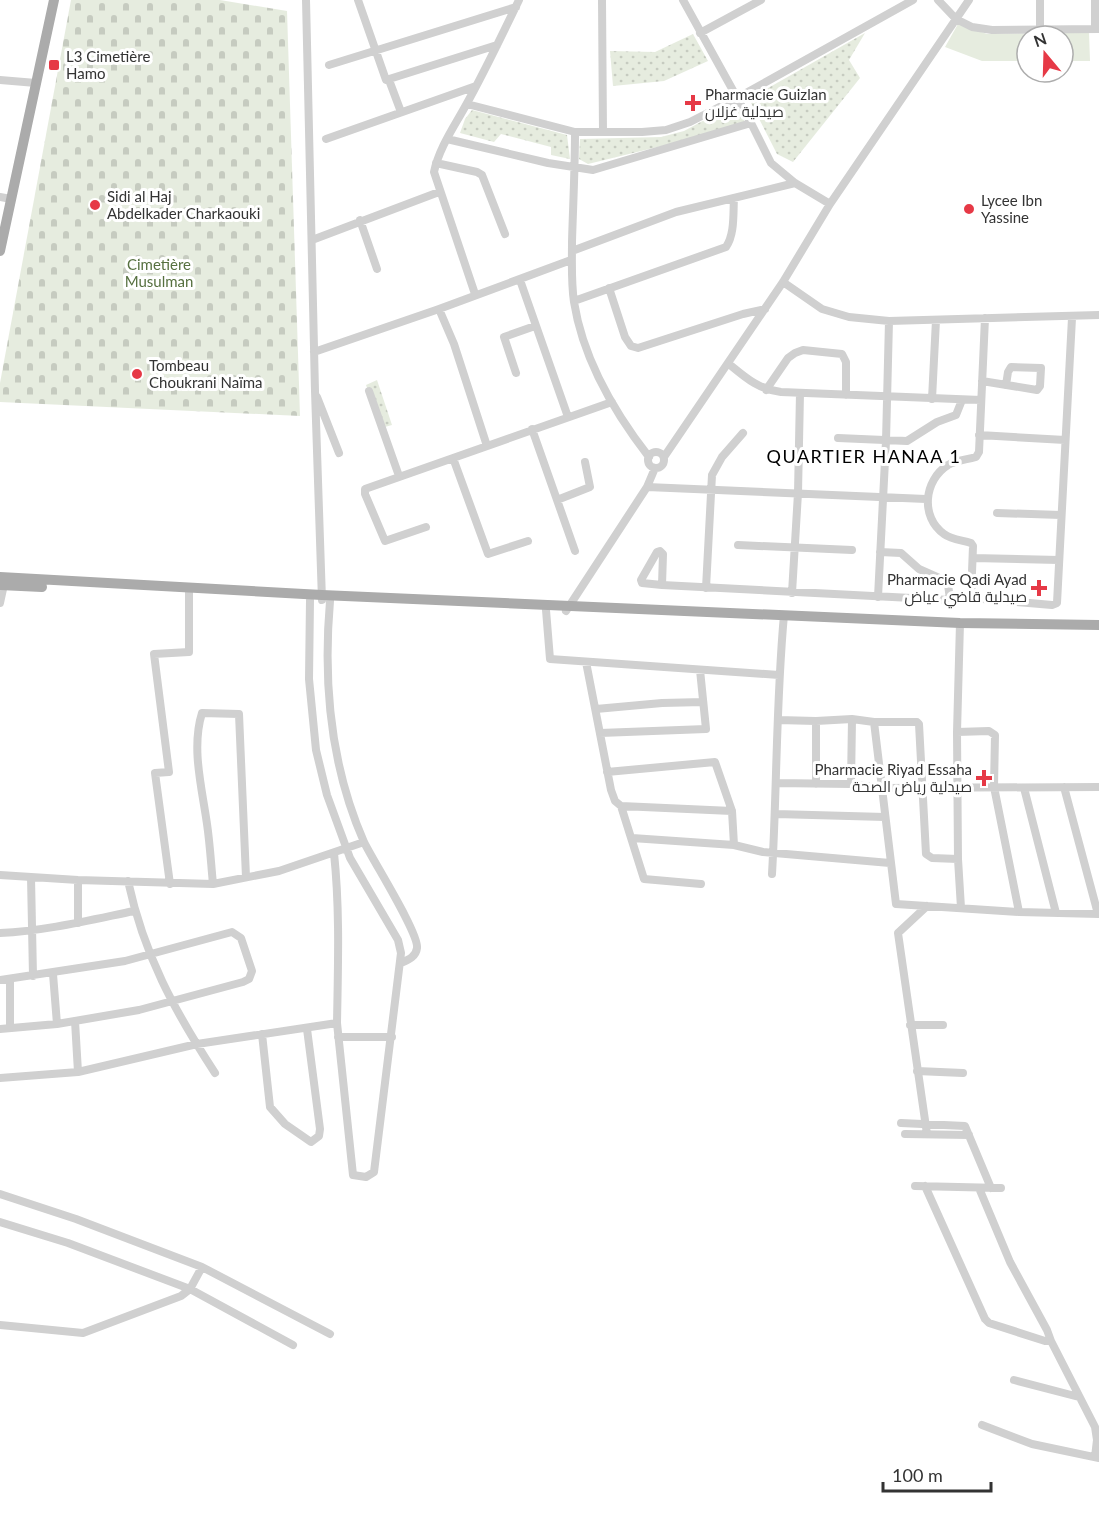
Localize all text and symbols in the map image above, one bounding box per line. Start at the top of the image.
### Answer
north arrow [1015,24,1075,84]
text: N [1031,28,1049,50]
place label: L3 Cimetière Hamo [66,47,150,82]
marker: L3 Cimetière Hamo [47,58,61,72]
place label: Pharmacie Guizlan صيدلية غزلان [705,85,827,122]
marker: Pharmacie Guizlan صيدلية غزلان [686,96,700,110]
place label: Sidi al Haj Abdelkader Charkaouki [107,187,260,222]
place label: Lycee Ibn Yassine [981,191,1042,226]
marker: Sidi al Haj Abdelkader Charkaouki [88,198,102,212]
marker: Lycee Ibn Yassine [962,202,976,216]
park label: Cimetière Musulman [125,255,193,290]
place label: Tombeau Choukrani Naïma [149,356,263,391]
marker: Tombeau Choukrani Naïma [130,367,144,381]
district label: QUARTIER HANAA 1 [767,445,961,467]
place label: Pharmacie Qadi Ayad صيدلية قاضي عياض [887,570,1027,609]
marker: Pharmacie Qadi Ayad صيدلية قاضي عياض [1032,581,1046,595]
place label: Pharmacie Riyad Essaha صيدلية رياض الصحة [814,760,972,797]
marker: Pharmacie Riyad Essaha صيدلية رياض الصحة [977,771,991,785]
scale bar [883,1455,991,1493]
text: 100 m [892,1464,943,1486]

